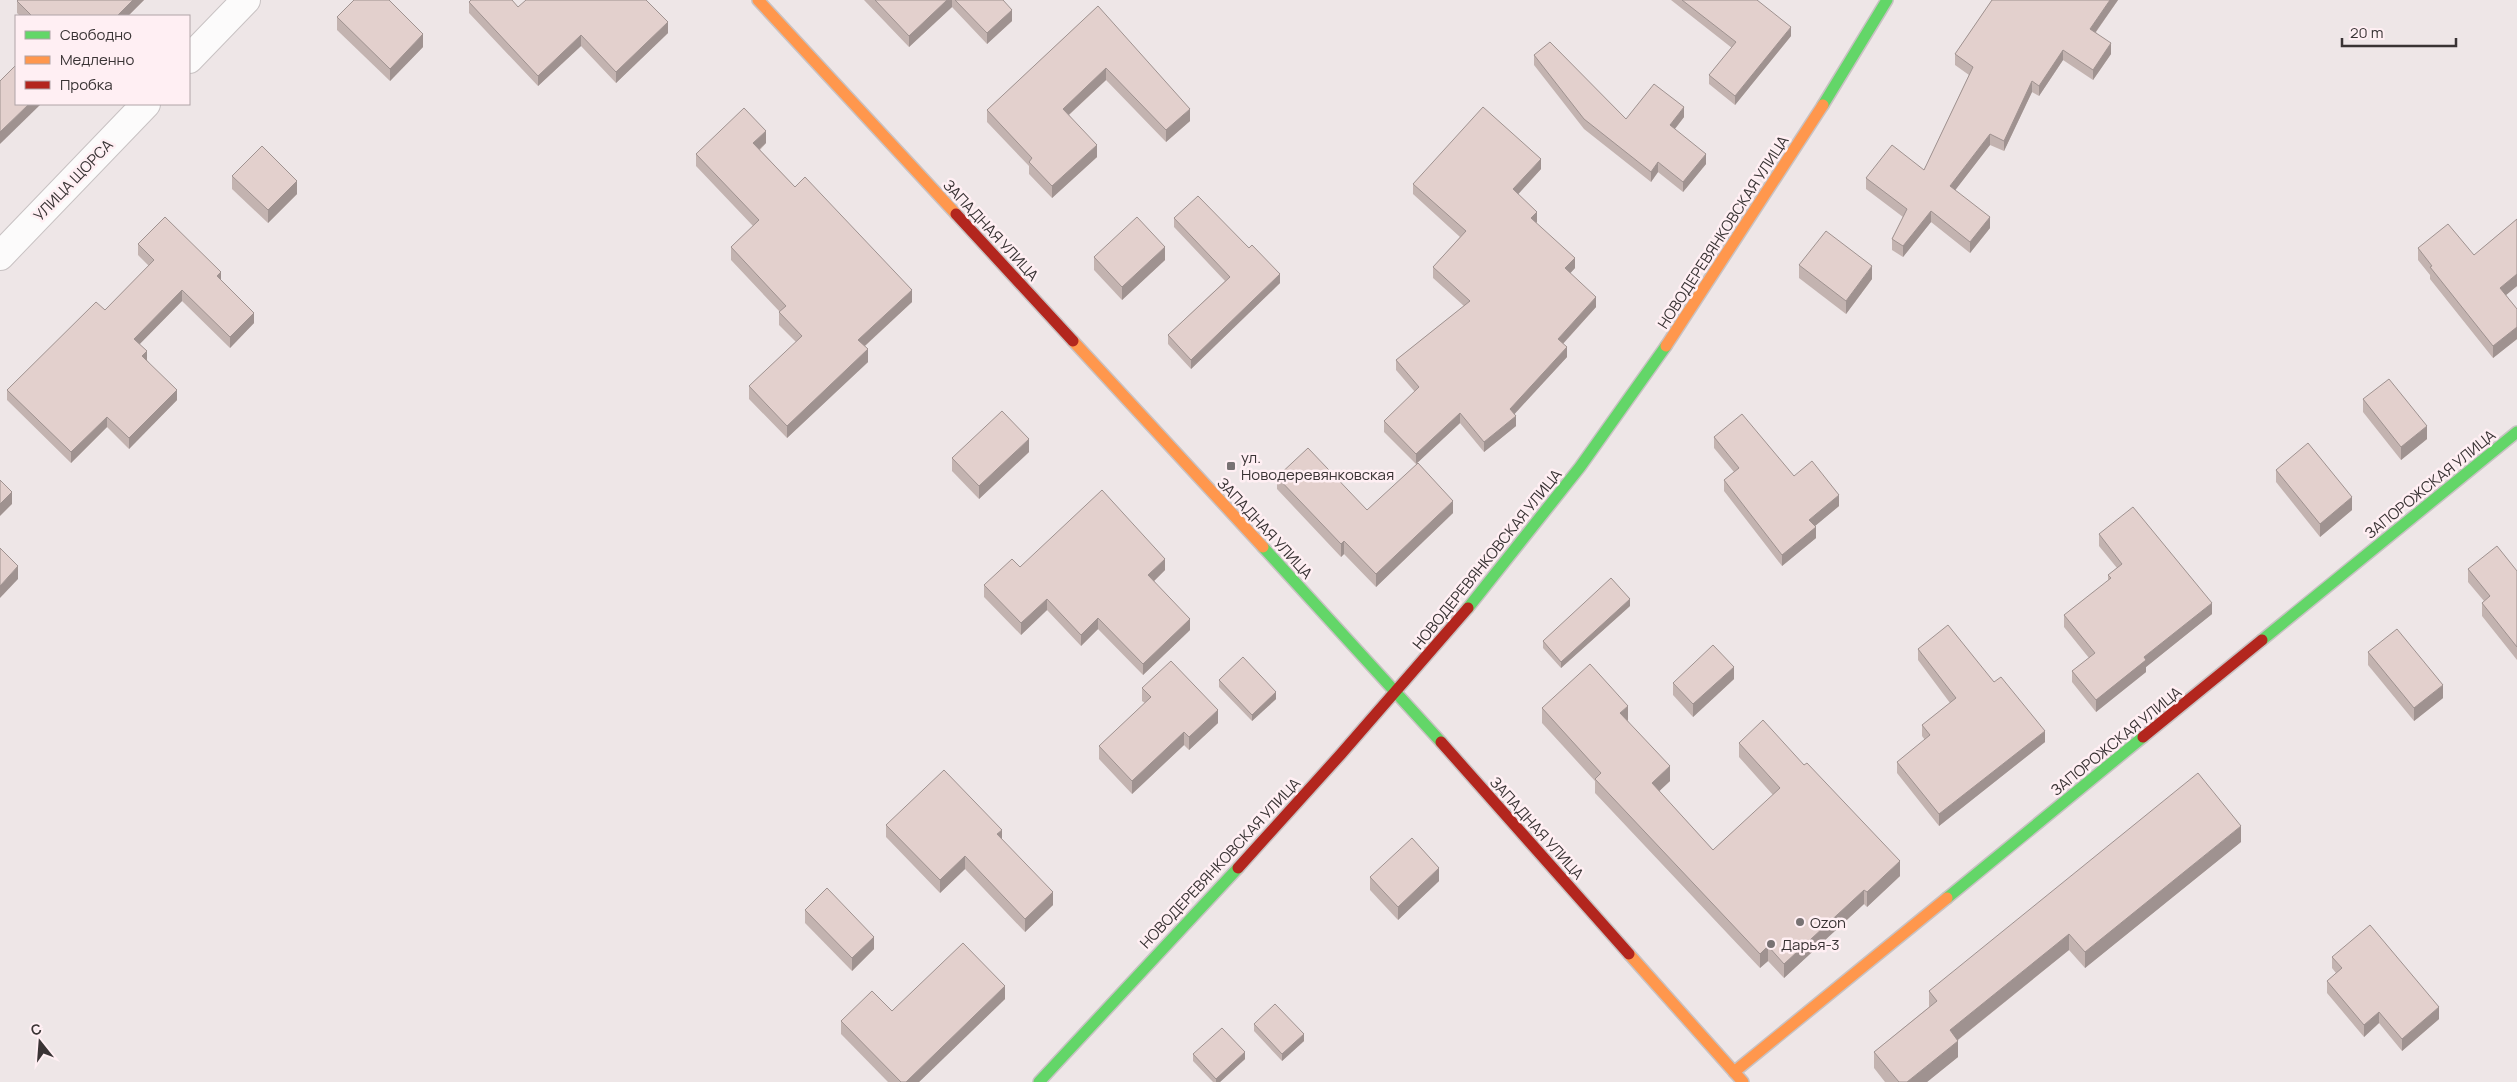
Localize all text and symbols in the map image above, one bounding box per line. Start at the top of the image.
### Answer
legend [15,15,190,105]
scale bar [2342,15,2456,47]
text: 20 m [2350,22,2383,43]
text: Свободно [60,24,132,45]
text: Медленно [60,49,134,70]
text: Пробка [60,74,113,95]
street label: НОВОДЕРЕВЯНКОВСКАЯ УЛИЦА [1653,131,1794,333]
street label: УЛИЦА ЩОРСА [29,134,118,225]
street label: ЗАПАДНАЯ УЛИЦА [938,175,1044,286]
street label: ЗАПОРОЖСКАЯ УЛИЦА [2360,424,2500,543]
place label: ул. Новодеревянковская [1241,447,1394,485]
marker: ул. Новодеревянковская [1225,460,1237,472]
street label: НОВОДЕРЕВЯНКОВСКАЯ УЛИЦА [1408,464,1567,654]
street label: ЗАПАДНАЯ УЛИЦА [1212,473,1318,584]
street label: ЗАПОРОЖСКАЯ УЛИЦА [2046,681,2186,800]
street label: ЗАПАДНАЯ УЛИЦА [1485,772,1589,884]
street label: НОВОДЕРЕВЯНКОВСКАЯ УЛИЦА [1135,773,1305,953]
place label: Ozon [1810,912,1846,933]
marker: Ozon [1794,916,1806,928]
place label: Дарья-3 [1781,934,1840,955]
marker: Дарья-3 [1765,938,1777,950]
north arrow [15,1017,65,1067]
text: С [28,1018,44,1040]

